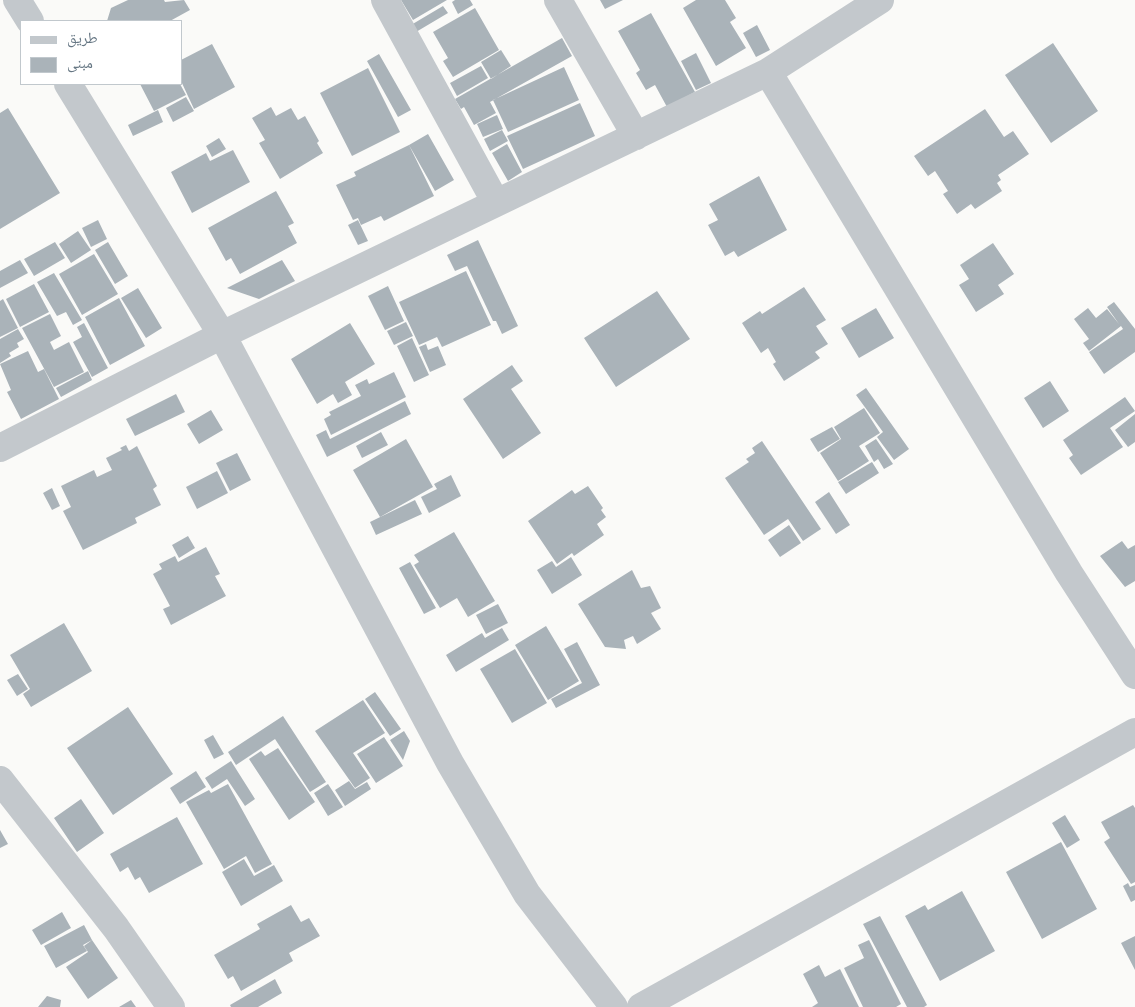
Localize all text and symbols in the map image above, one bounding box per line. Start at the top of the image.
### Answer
legend [20,20,182,85]
text: طريق [67,28,98,46]
text: مبنى [67,53,93,71]

